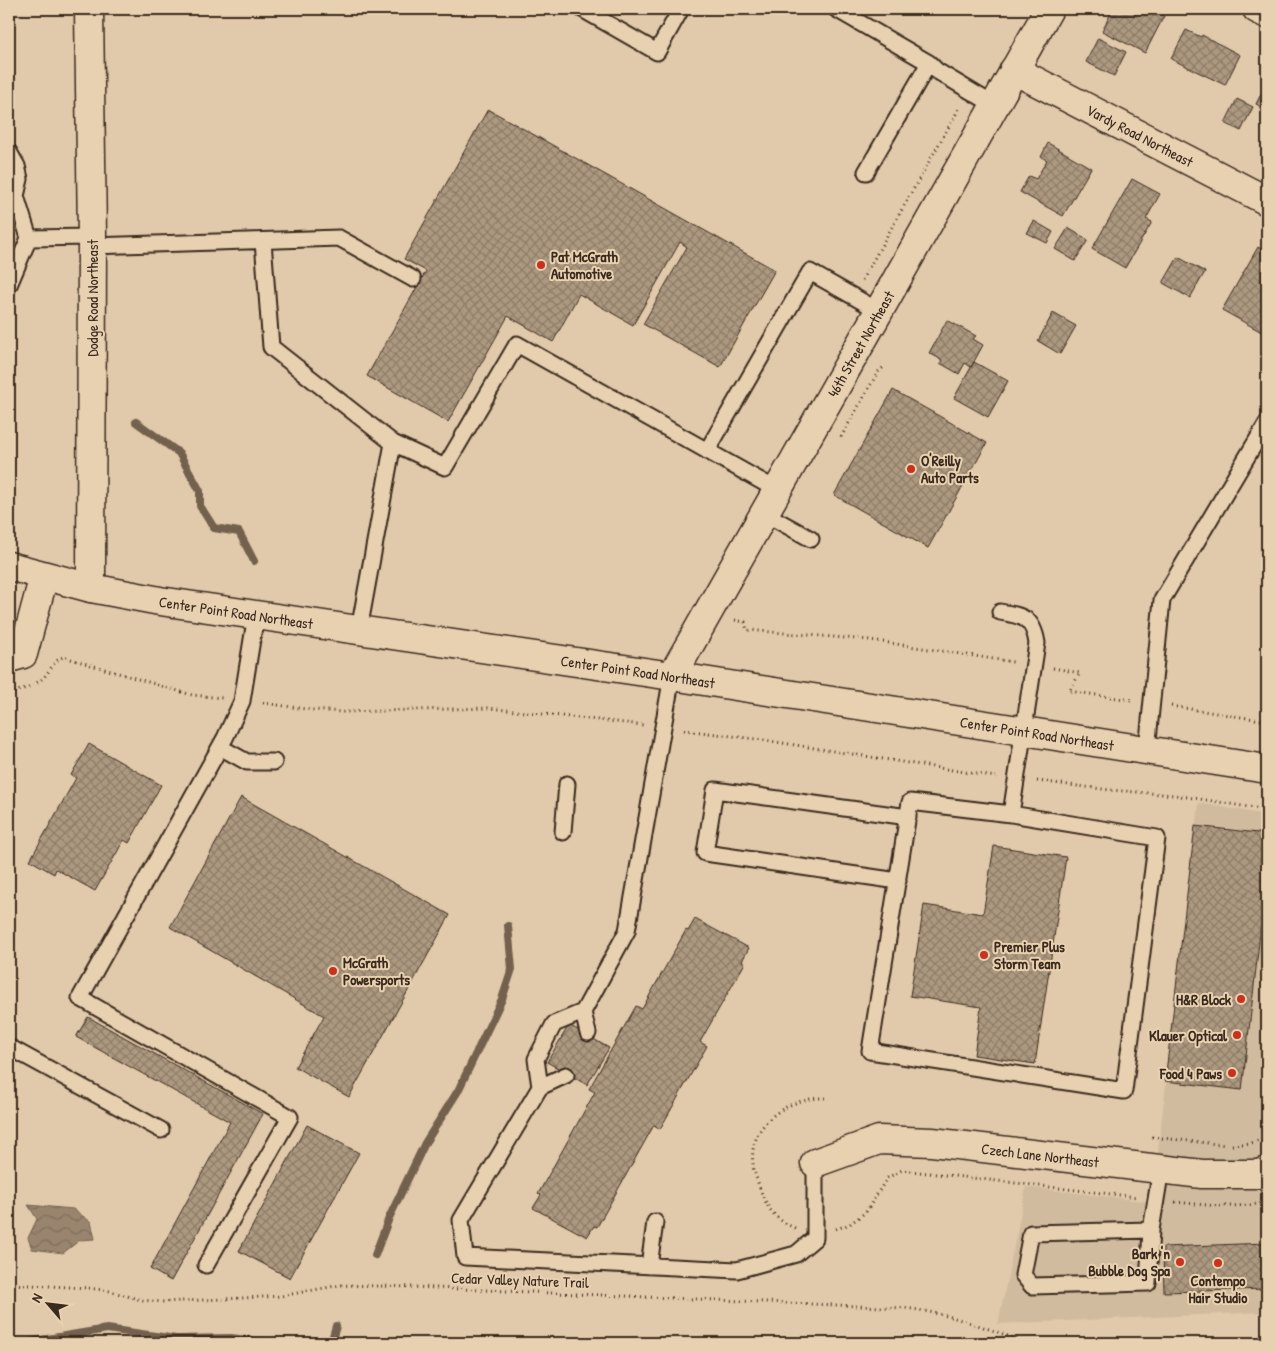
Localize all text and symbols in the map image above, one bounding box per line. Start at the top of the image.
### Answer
street label: Vardy Road Northeast [1083,99,1198,172]
street label: Dodge Road Northeast [82,239,103,357]
place label: Pat McGrath Automotive [551,246,618,284]
marker: Pat McGrath Automotive [535,259,547,271]
street label: 46th Street Northeast [822,286,899,401]
place label: O'Reilly Auto Parts [921,450,979,488]
marker: O'Reilly Auto Parts [905,463,917,475]
street label: Center Point Road Northeast [158,590,315,634]
street label: Center Point Road Northeast [559,649,717,693]
street label: Center Point Road Northeast [958,711,1116,756]
place label: Premier Plus Storm Team [994,936,1065,974]
marker: Premier Plus Storm Team [978,949,990,961]
place label: McGrath Powersports [343,952,410,991]
marker: McGrath Powersports [327,965,339,977]
place label: H&R Block [1176,989,1232,1010]
marker: H&R Block [1235,993,1247,1005]
place label: Klauer Optical [1149,1025,1228,1047]
marker: Klauer Optical [1231,1029,1243,1041]
place label: Food 4 Paws [1159,1063,1222,1084]
marker: Food 4 Paws [1226,1067,1238,1079]
street label: Czech Lane Northeast [980,1137,1101,1172]
place label: Bark 'n Bubble Dog Spa [1088,1243,1170,1282]
marker: Bark 'n Bubble Dog Spa [1174,1256,1186,1268]
marker: Contempo Hair Studio [1212,1257,1224,1269]
street label: Cedar Valley Nature Trail [451,1267,589,1293]
place label: Contempo Hair Studio [1189,1270,1247,1308]
north arrow [22,1280,72,1330]
text: N [26,1289,46,1305]

